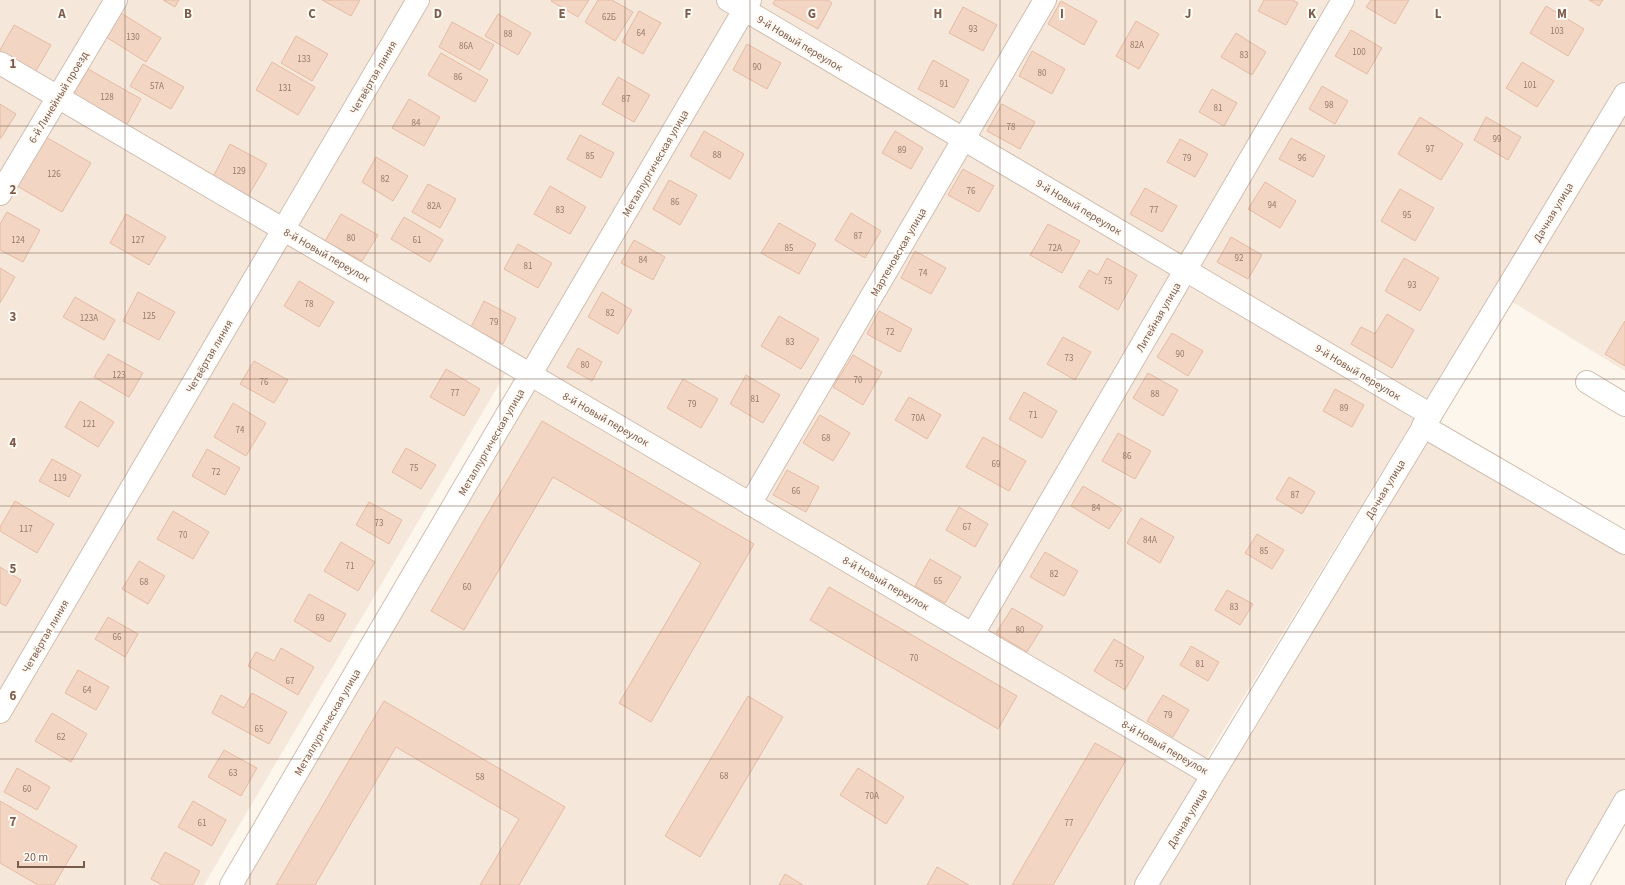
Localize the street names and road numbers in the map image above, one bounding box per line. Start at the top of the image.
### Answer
street label: 9-й Новый переулок [754,12,846,75]
street label: Четвёртая линия [346,38,401,117]
street label: 6-й Линейный проезд [25,48,92,146]
street label: Металлургическая улица [619,107,692,219]
street label: 9-й Новый переулок [1033,176,1125,239]
street label: Дачная улица [1530,180,1577,245]
street label: Мартеновская улица [867,205,930,299]
street label: 8-й Новый переулок [281,225,373,287]
street label: Литейная улица [1132,280,1184,355]
street label: Четвёртая линия [182,317,237,396]
street label: 9-й Новый переулок [1312,341,1404,404]
street label: Металлургическая улица [455,386,528,498]
street label: 8-й Новый переулок [560,389,652,451]
street label: Дачная улица [1362,457,1409,522]
street label: 8-й Новый переулок [840,553,932,615]
street label: Четвёртая линия [18,597,73,676]
street label: Металлургическая улица [291,666,364,778]
street label: 8-й Новый переулок [1119,717,1211,779]
street label: Дачная улица [1164,786,1211,851]

